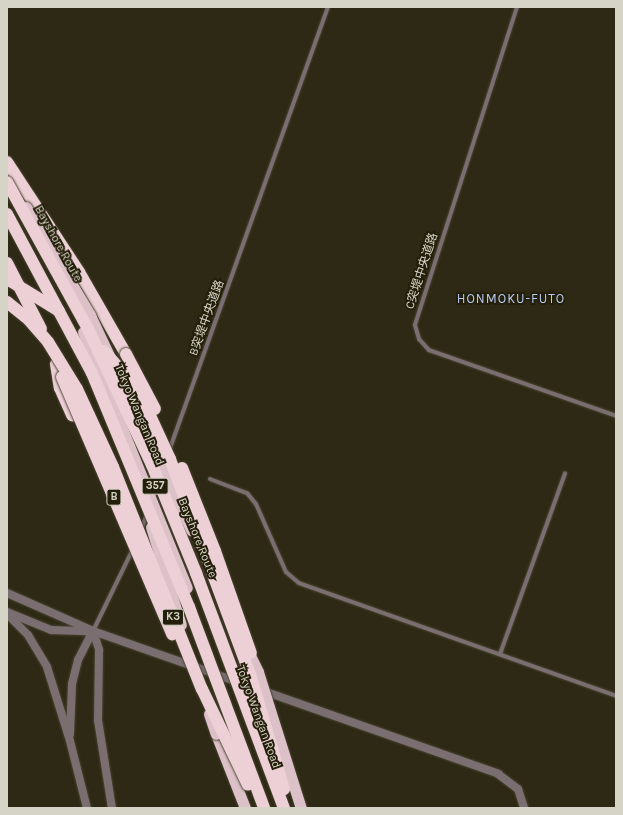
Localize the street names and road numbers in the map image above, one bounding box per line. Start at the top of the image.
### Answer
street label: Bayshore Route [31,203,85,285]
street label: C突堤中央道路 [403,231,441,311]
street label: B突堤中央道路 [187,278,227,358]
street label: Tokyo Wangan Road [111,362,167,468]
road number: 357 [141,477,169,495]
road number: B [106,488,122,506]
street label: Bayshore Route [174,496,220,580]
road number: K3 [161,608,185,626]
street label: Tokyo Wangan Road [233,664,283,770]

